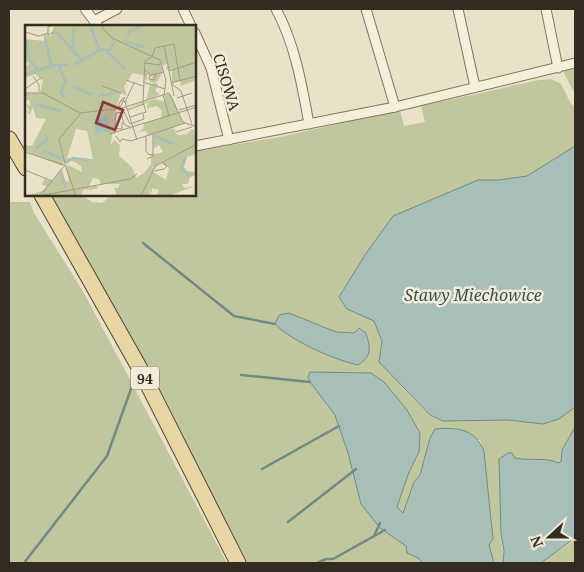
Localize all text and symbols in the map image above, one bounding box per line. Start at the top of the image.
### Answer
inset map [25,25,196,196]
street label: CISOWA [209,51,245,114]
water label: Stawy Miechowice [404,284,542,306]
road number: 94 [131,366,159,389]
north arrow [524,512,574,562]
text: N [526,533,547,550]

